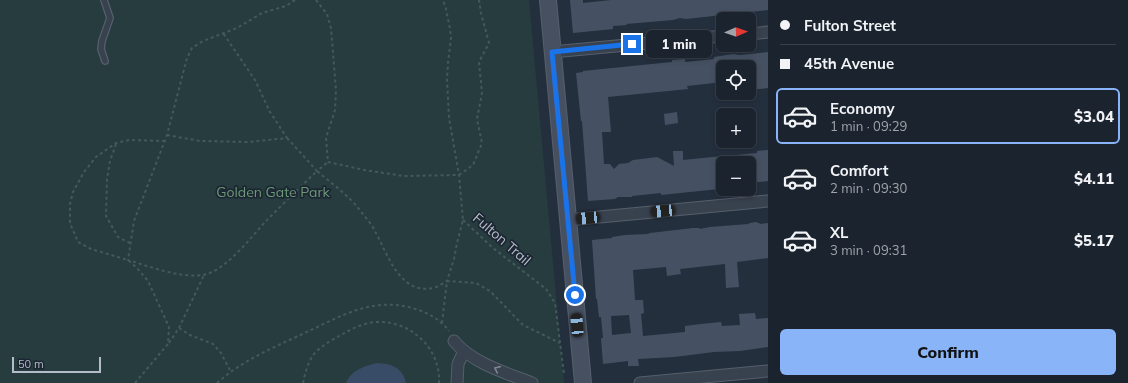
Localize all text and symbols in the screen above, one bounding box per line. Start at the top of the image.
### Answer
north arrow [716,12,756,52]
map controls [716,12,756,196]
text: Fulton Street [804,16,896,35]
callout: 1 min [646,30,712,58]
route end [623,35,641,53]
text: 1 min [662,36,696,52]
text: 45th Avenue [804,54,894,73]
button: locate [716,60,756,100]
icon: car [782,98,818,134]
text: Economy [830,99,895,118]
text: $3.04 [1074,107,1114,126]
button: + [716,108,756,148]
text: 1 min · 09:29 [830,118,907,134]
button: − [716,156,756,196]
icon: car [782,160,818,196]
text: Comfort [830,161,888,180]
text: $4.11 [1074,169,1114,188]
text: 2 min · 09:30 [830,180,907,196]
park label: Golden Gate Park [216,183,331,201]
car [651,204,675,218]
street label: Fulton Trail [469,209,535,269]
car [576,211,600,225]
icon: car [782,222,818,258]
text: XL [830,223,848,242]
text: $5.17 [1074,231,1114,250]
text: 3 min · 09:31 [830,242,907,258]
route start [566,286,584,304]
car [570,313,584,337]
button: Confirm [780,329,1116,375]
scale bar [12,355,101,374]
text: 50 m [18,357,44,371]
one-way arrow [493,366,501,374]

